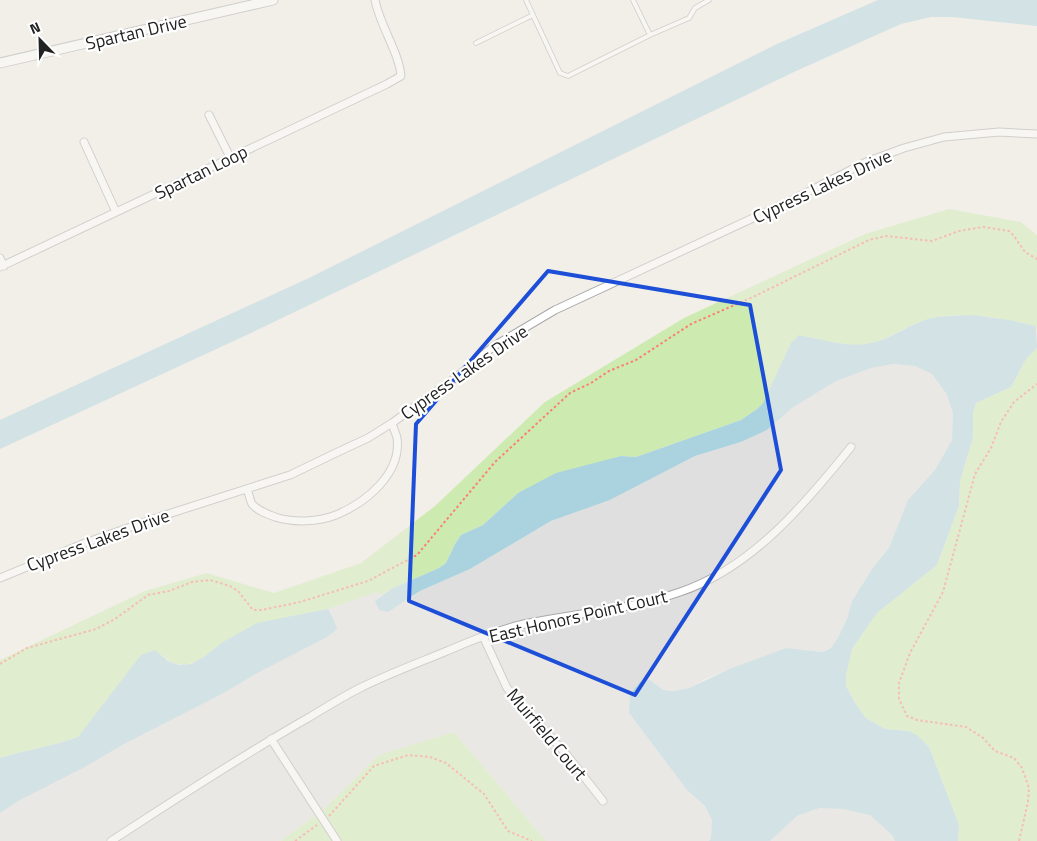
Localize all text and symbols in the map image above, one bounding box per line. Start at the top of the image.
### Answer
street label: Spartan Drive [83,7,189,57]
north arrow [15,15,65,65]
text: N [26,16,43,39]
street label: Spartan Loop [150,138,252,206]
street label: Cypress Lakes Drive [748,142,896,230]
street label: Cypress Lakes Drive [395,318,533,426]
street label: Cypress Lakes Drive [23,502,173,578]
street label: East Honors Point Court [486,582,670,650]
street label: Muirfield Court [500,682,594,786]

